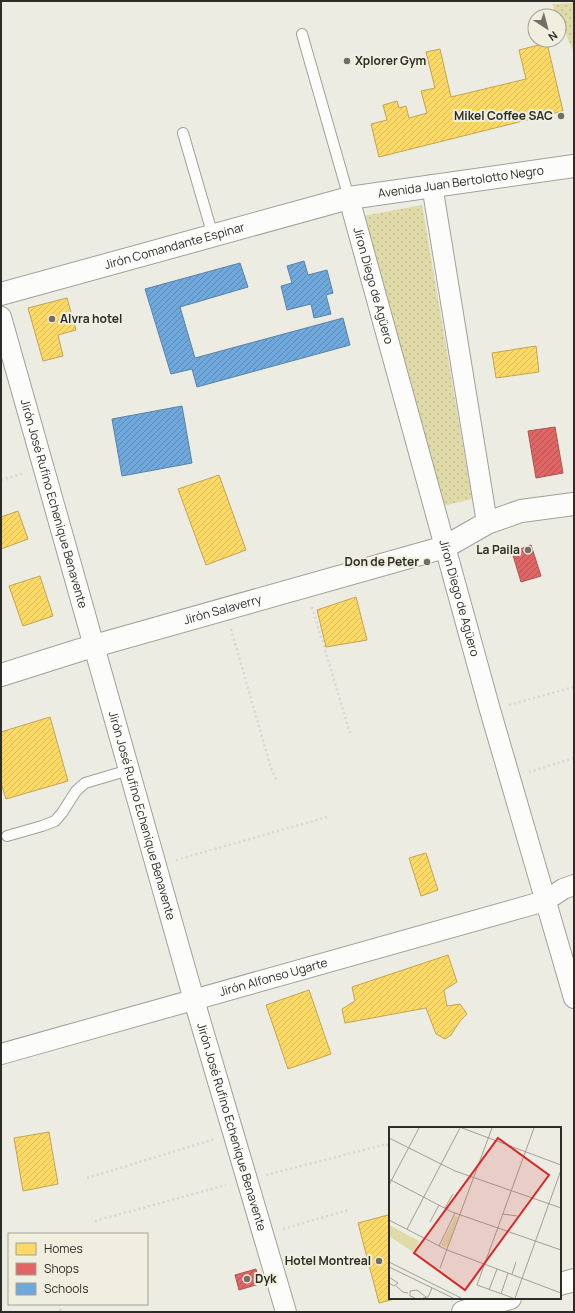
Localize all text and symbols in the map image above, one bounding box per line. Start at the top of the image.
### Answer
north arrow [527,8,567,48]
text: N [545,28,561,45]
place label: Xplorer Gym [355,52,427,69]
marker: Xplorer Gym [342,56,352,66]
place label: Mikel Coffee SAC [454,107,553,124]
marker: Mikel Coffee SAC [556,111,566,121]
street label: Avenida Juan Bertolotto Negro [377,161,545,202]
street label: Jirón Comandante Espinar [102,218,247,273]
street label: Jíron Diego de Agüero [349,225,398,346]
place label: Alvra hotel [60,310,122,327]
marker: Alvra hotel [47,314,57,324]
street label: Jirón José Rufino Echenique Benavente [17,397,92,610]
street label: Jíron Diego de Agüero [435,538,484,658]
place label: La Paila [476,541,520,558]
marker: La Paila [523,545,533,555]
place label: Don de Peter [345,553,419,570]
marker: Don de Peter [422,557,432,567]
street label: Jirón Salaverry [181,590,264,628]
street label: Jirón José Rufino Echenique Benavente [105,709,180,922]
street label: Jirón Alfonso Ugarte [217,954,329,1000]
street label: Jirón José Rufino Echenique Benavente [193,1020,271,1233]
inset map [389,1127,561,1299]
legend [8,1233,148,1305]
text: Homes [44,1240,83,1257]
place label: Hotel Montreal [285,1252,371,1269]
marker: Hotel Montreal [374,1256,384,1266]
text: Shops [44,1260,79,1277]
place label: Dyk [255,1270,277,1287]
marker: Dyk [242,1274,252,1284]
text: Schools [44,1280,88,1297]

